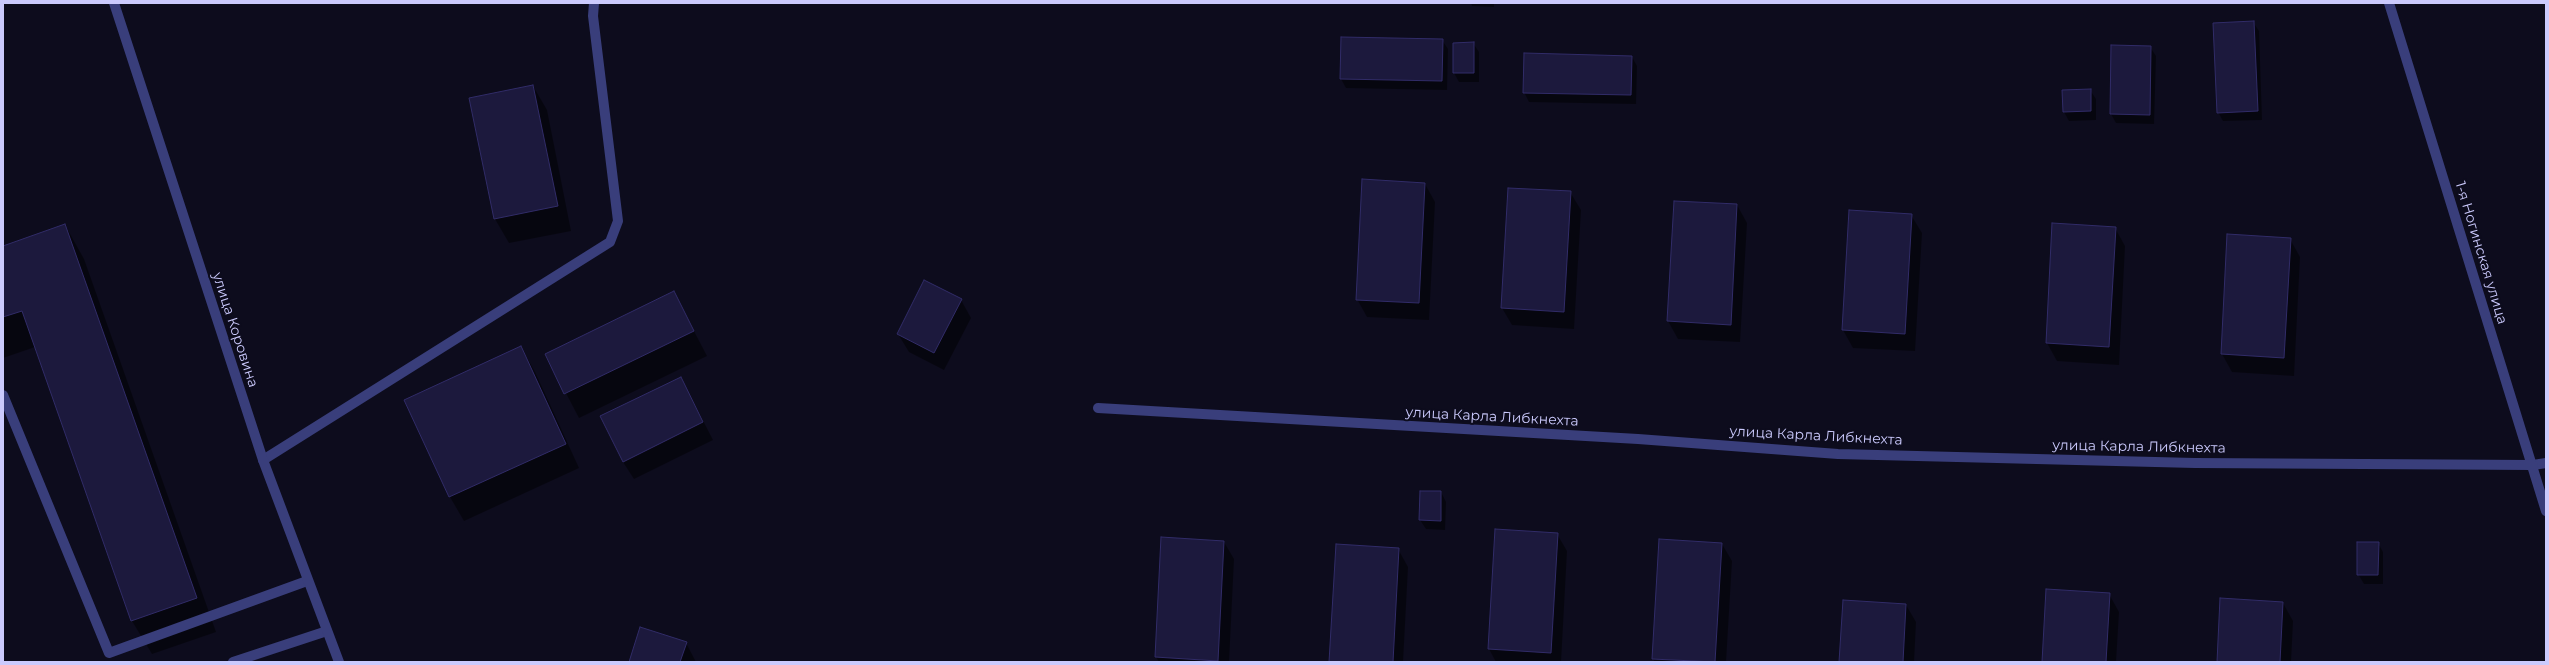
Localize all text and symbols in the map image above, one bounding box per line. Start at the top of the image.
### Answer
street label: 1-я Ногинская улица [2451,180,2511,326]
street label: улица Коровина [208,270,262,390]
street label: улица Карла Либкнехта [1405,404,1579,430]
street label: улица Карла Либкнехта [1729,423,1903,449]
street label: улица Карла Либкнехта [2052,437,2226,457]

